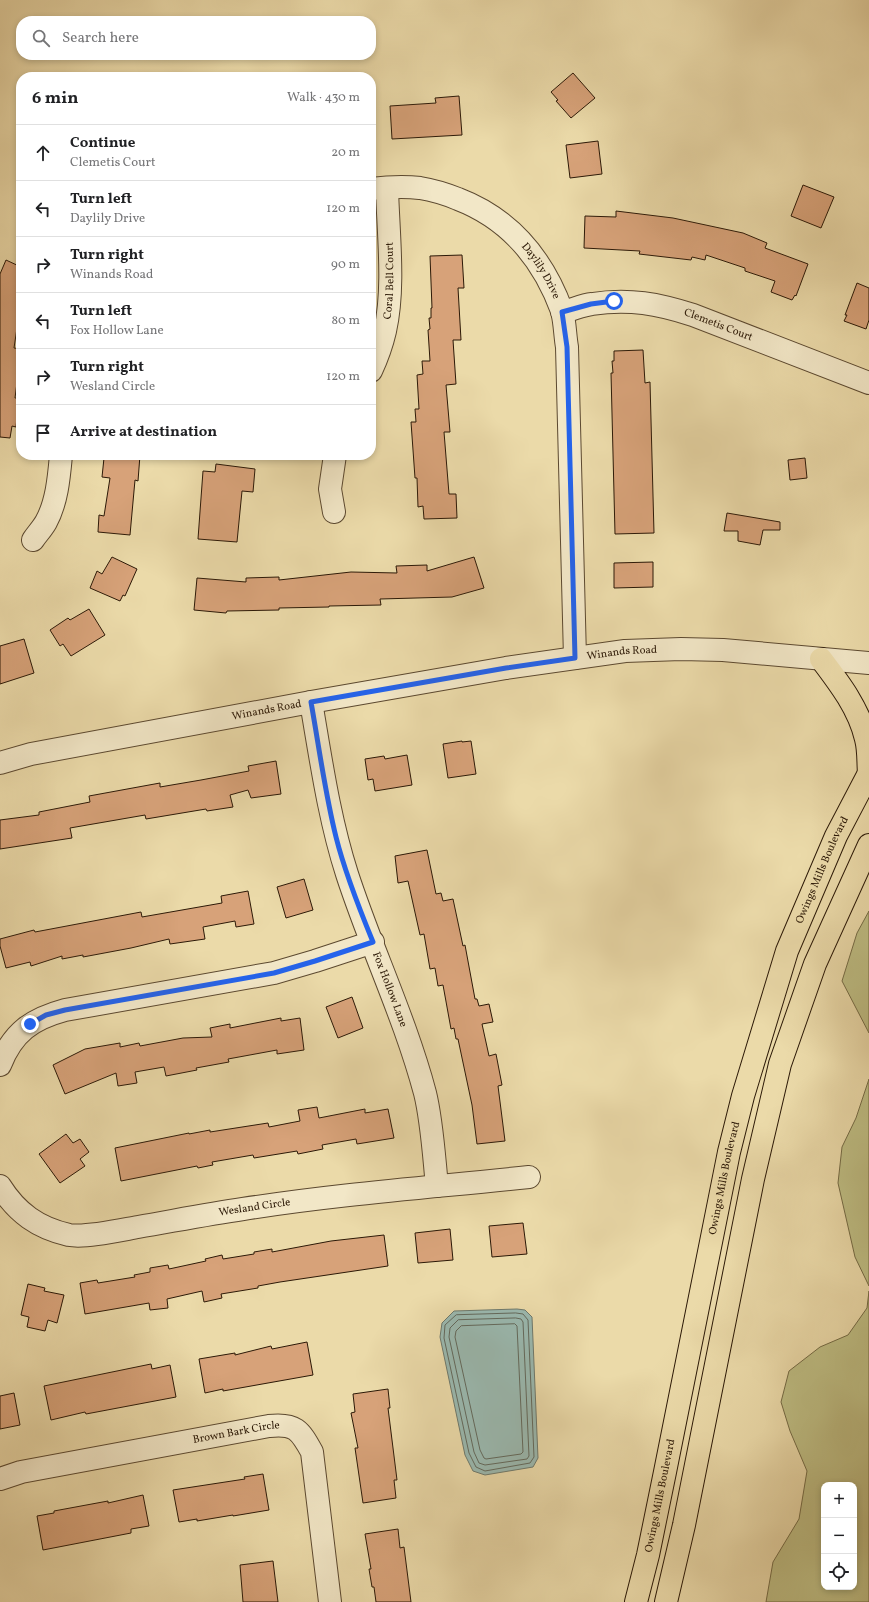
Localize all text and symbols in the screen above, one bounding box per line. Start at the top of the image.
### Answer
search box [16,16,376,60]
icon: search [30,27,52,49]
text: Search here [62,28,139,49]
text: 6 min [32,87,78,110]
text: Walk · 430 m [287,89,360,107]
text: Continue [70,133,135,154]
icon: ahead [32,142,54,164]
text: 20 m [331,144,360,162]
text: Clemetis Court [70,154,156,172]
text: Turn left [70,189,132,210]
icon: left [32,198,54,220]
text: 120 m [326,200,360,218]
text: Daylily Drive [70,210,145,228]
street label: Daylily Drive [518,239,564,301]
street label: Coral Bell Court [380,242,398,320]
text: Turn right [70,245,144,266]
icon: right [32,254,54,276]
text: 90 m [331,256,360,274]
text: Winands Road [70,266,153,284]
route start [605,292,623,310]
text: Turn left [70,301,132,322]
street label: Clemetis Court [682,305,755,345]
icon: left [32,310,54,332]
text: 80 m [331,312,360,330]
text: Fox Hollow Lane [70,322,164,340]
text: Turn right [70,357,144,378]
icon: right [32,366,54,388]
text: 120 m [326,368,360,386]
text: Wesland Circle [70,378,155,396]
icon: arrive [32,422,54,444]
text: Arrive at destination [70,422,217,443]
street label: Winands Road [586,642,657,664]
street label: Winands Road [231,696,303,724]
street label: Owings Mills Boulevard [792,814,852,926]
street label: Fox Hollow Lane [369,950,411,1029]
route end [21,1015,39,1033]
street label: Owings Mills Boulevard [705,1120,744,1236]
street label: Wesland Circle [218,1195,291,1220]
street label: Brown Bark Circle [192,1418,280,1447]
street label: Owings Mills Boulevard [641,1438,679,1554]
map controls [821,1482,857,1590]
button: + [821,1482,857,1518]
button: − [821,1518,857,1554]
button: locate [821,1554,857,1590]

